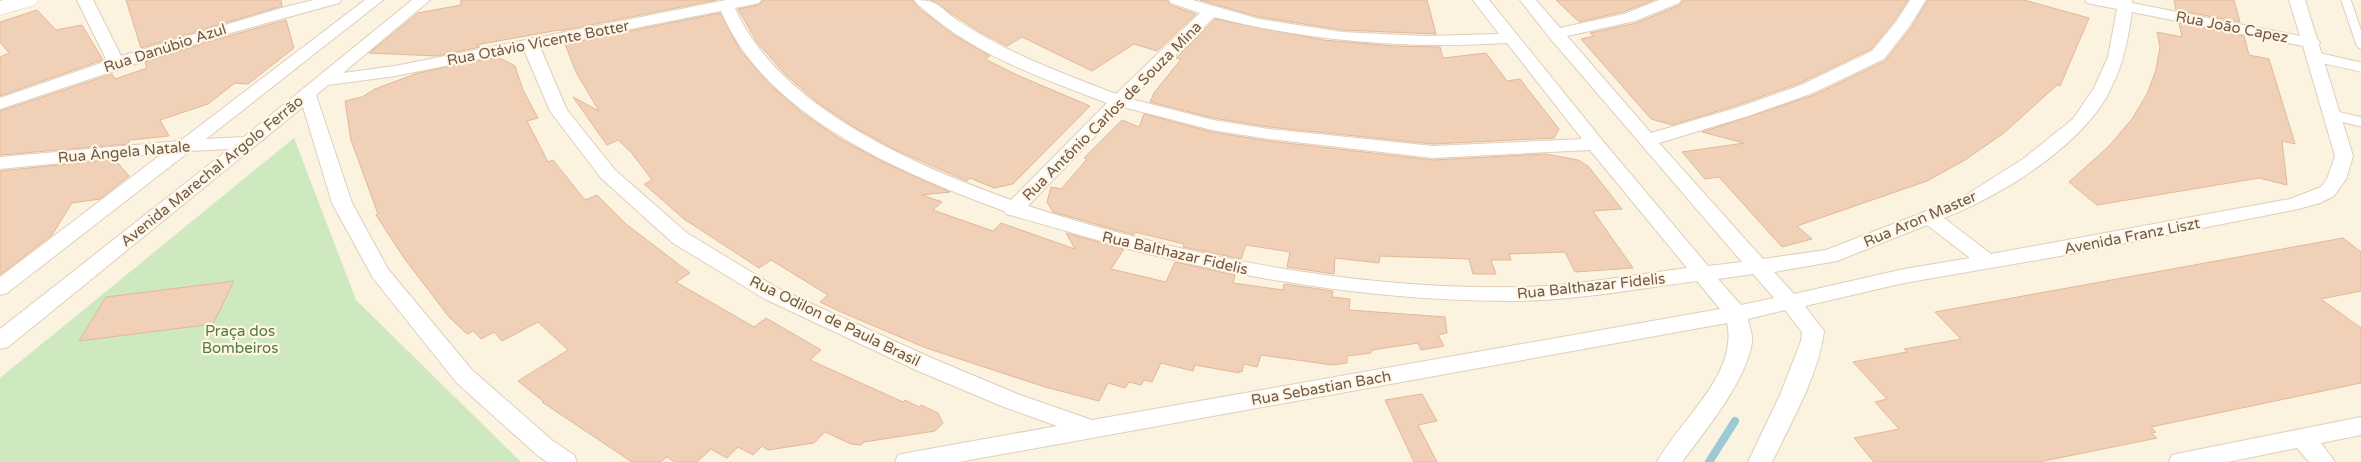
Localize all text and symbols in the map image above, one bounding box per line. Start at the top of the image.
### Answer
street label: Rua João Capez [2174,7,2290,47]
street label: Rua Otávio Vicente Botter [445,16,631,70]
street label: Rua Antônio Carlos de Souza Mina [1019,18,1205,204]
street label: Rua Danúbio Azul [102,20,228,76]
street label: Avenida Marechal Argolo Ferrão [117,92,307,250]
street label: Rua Ângela Natale [57,137,191,167]
street label: Rua Aron Master [1861,187,1979,251]
street label: Avenida Franz Liszt [2063,214,2202,258]
street label: Rua Balthazar Fidelis [1100,227,1250,279]
street label: Rua Balthazar Fidelis [1516,269,1666,303]
street label: Rua Odilon de Paula Brasil [747,272,923,370]
park label: Praça dos Bombeiros [202,322,278,357]
street label: Rua Sebastian Bach [1250,367,1392,409]

